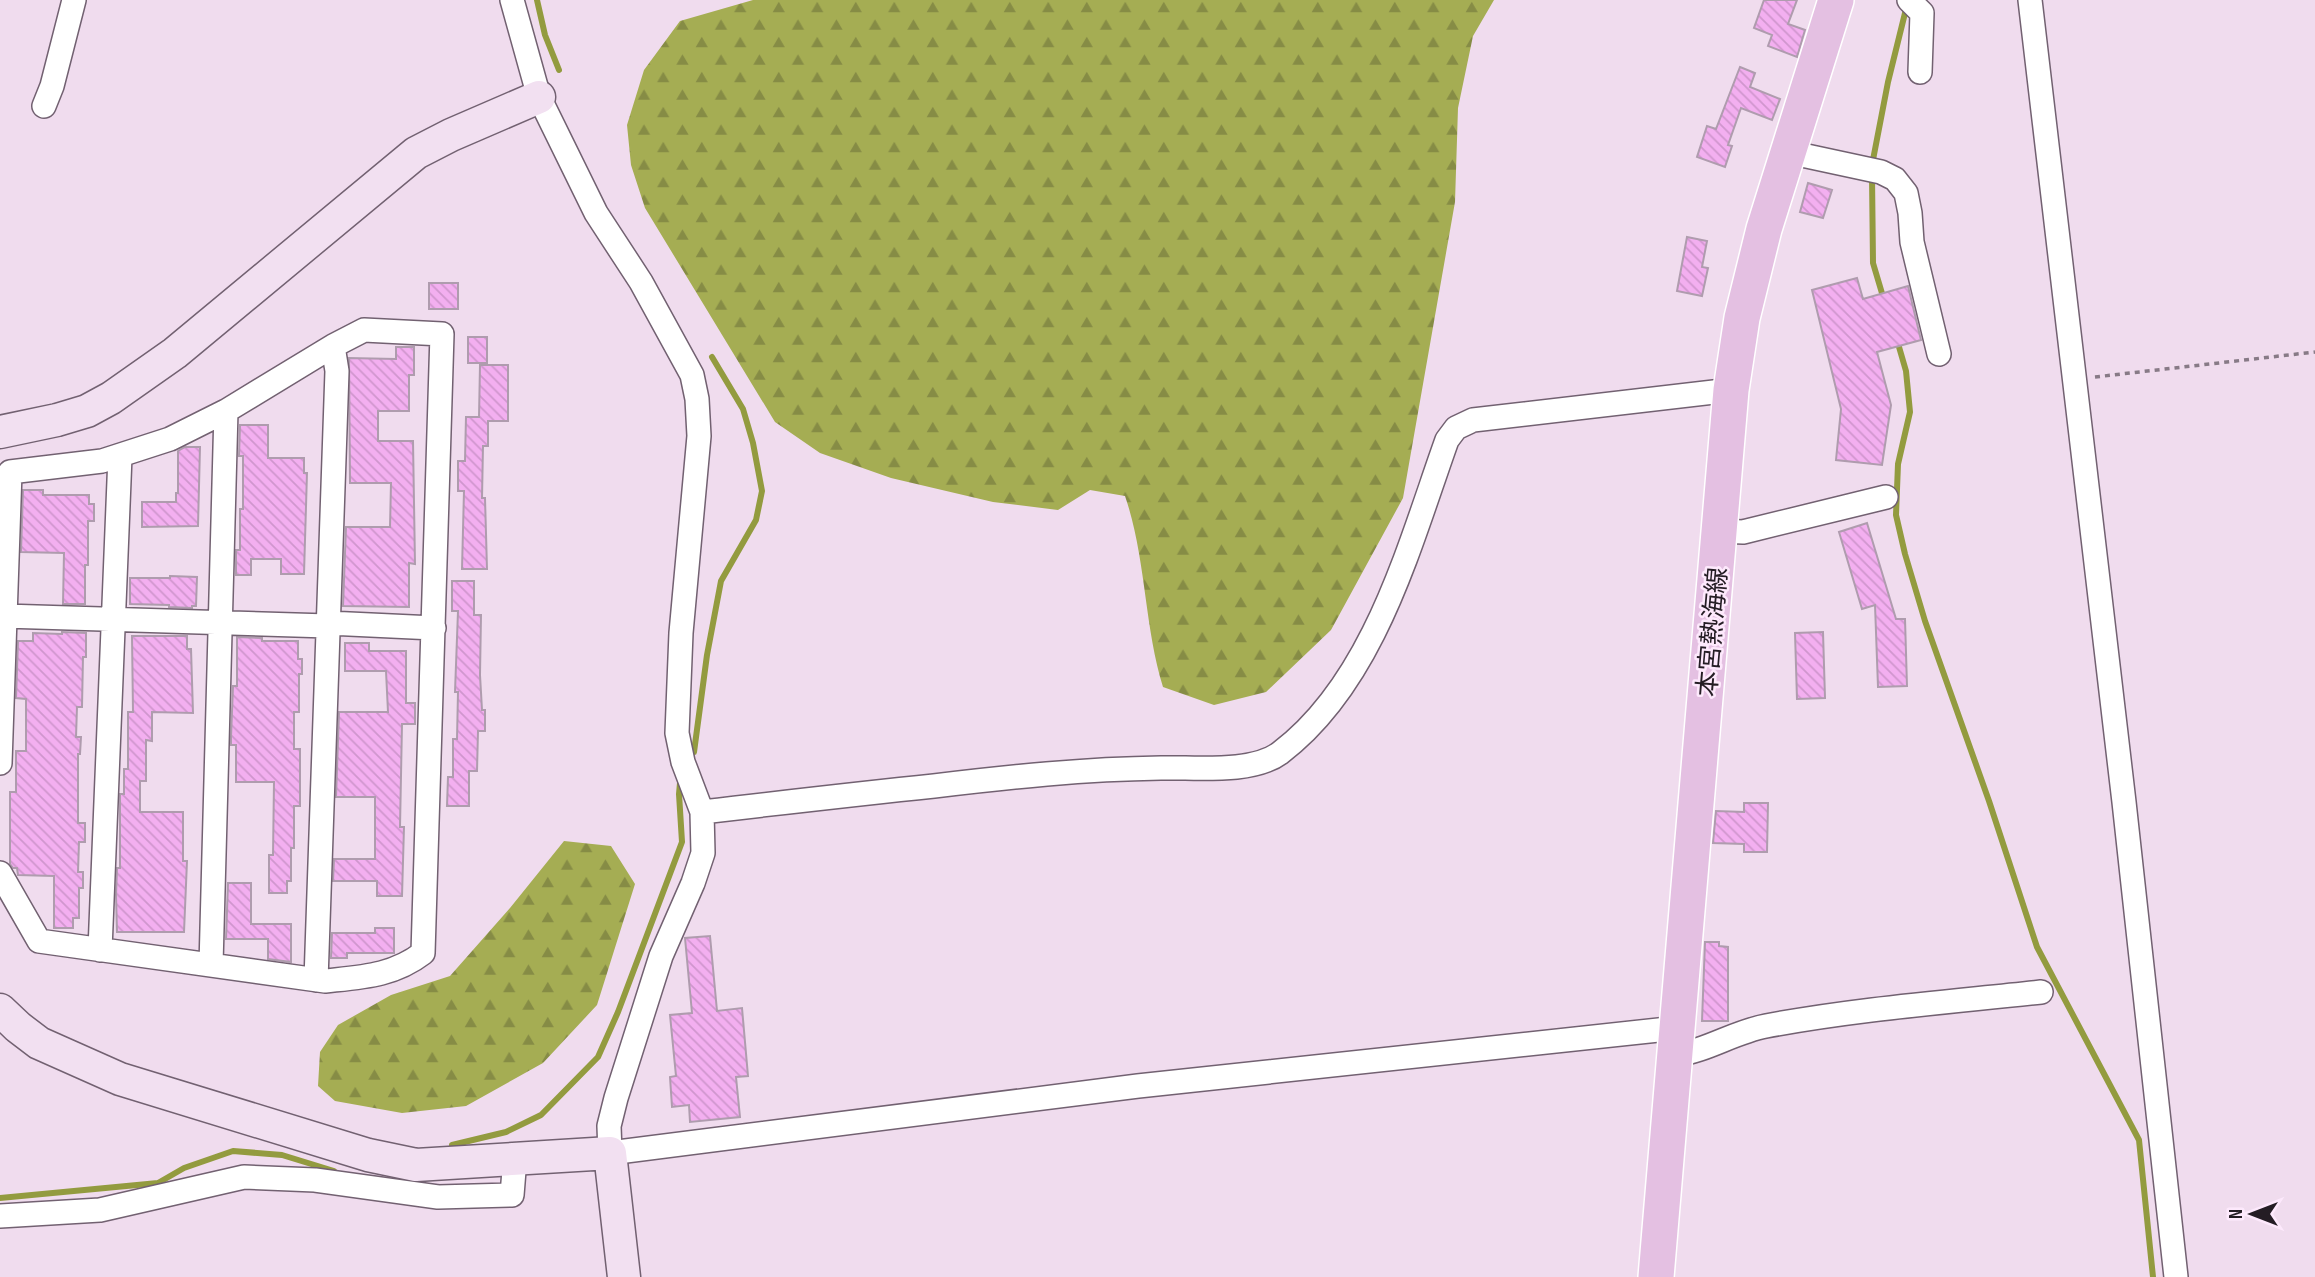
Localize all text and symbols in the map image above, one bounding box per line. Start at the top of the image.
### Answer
street label: 本宮熱海線 [1692,566,1735,698]
north arrow [2217,1179,2287,1249]
text: N [2225,1209,2248,1219]

